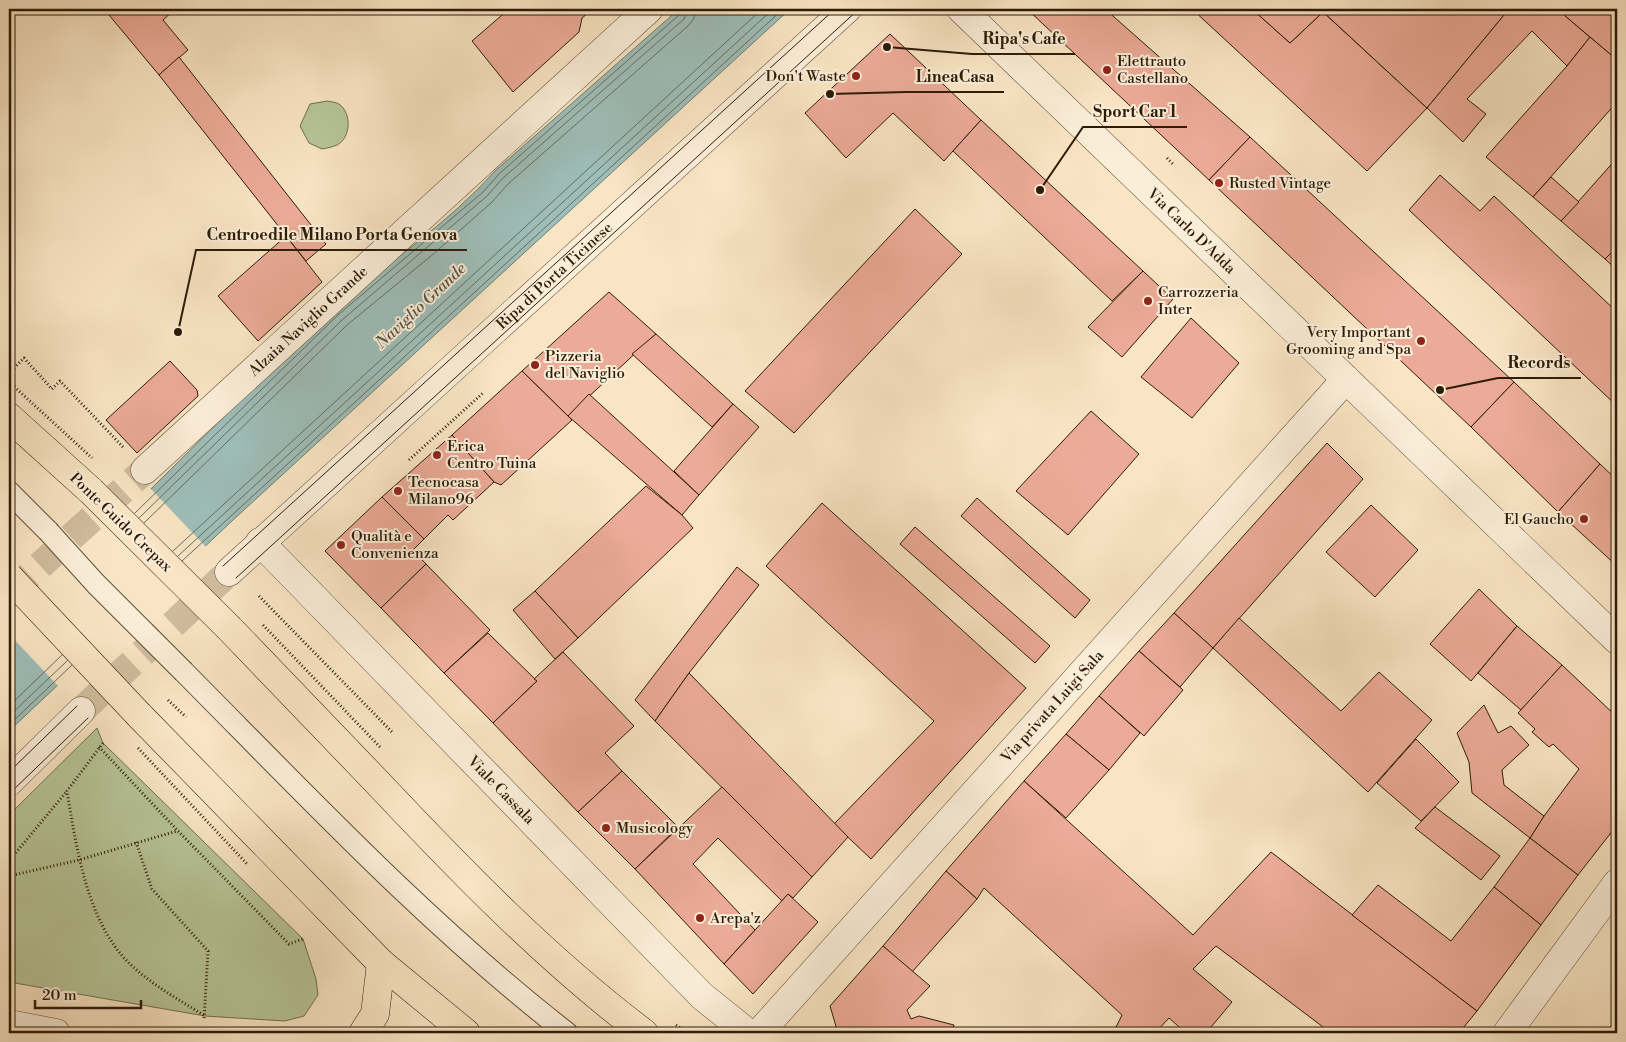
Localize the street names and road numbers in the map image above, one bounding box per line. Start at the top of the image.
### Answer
street label: Via Carlo D'Adda [1142,184,1240,278]
street label: Ripa di Porta Ticinese [492,218,617,334]
street label: Alzaia Naviglio Grande [244,262,372,381]
street label: Ponte Guido Crepax [65,469,176,576]
street label: Via privata Luigi Sala [997,646,1108,768]
street label: Viale Cassala [463,751,539,829]

